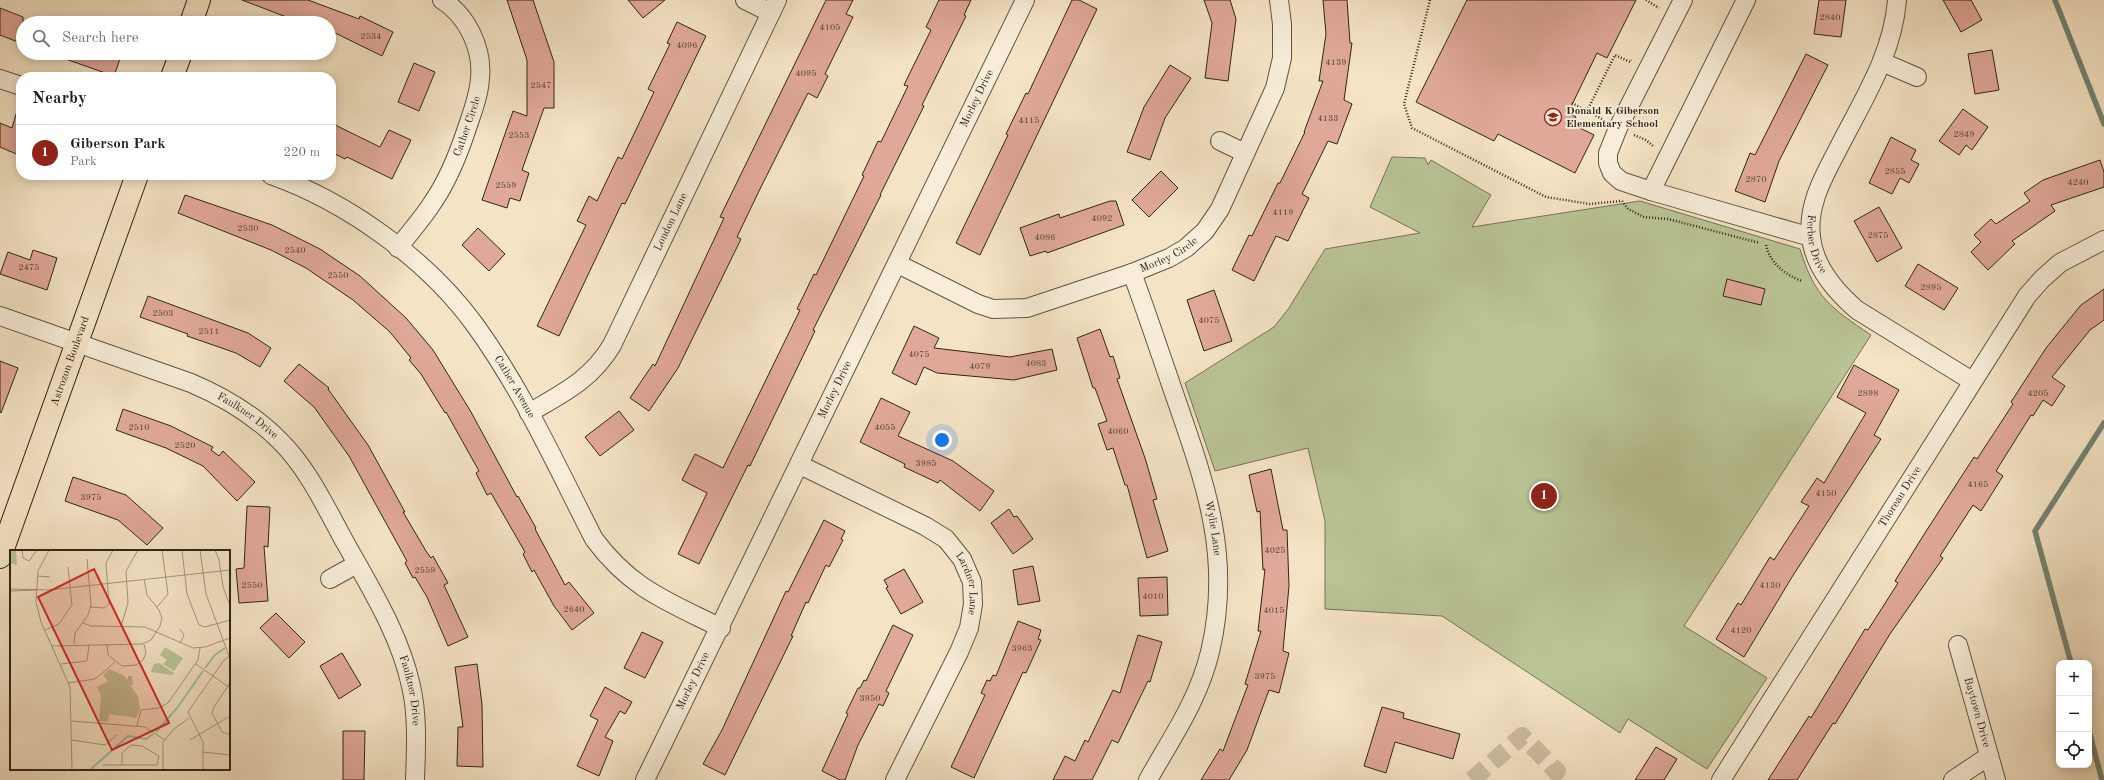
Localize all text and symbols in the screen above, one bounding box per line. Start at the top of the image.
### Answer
house number: 2840 [1820,13,1840,22]
search box [16,16,336,60]
house number: 4105 [820,23,840,32]
icon: search [30,27,52,49]
text: Search here [62,31,139,46]
house number: 2534 [361,32,381,41]
house number: 4096 [677,41,697,50]
house number: 4139 [1326,58,1346,67]
street label: Morley Drive [958,68,996,129]
house number: 4095 [796,69,816,78]
house number: 2547 [531,81,551,90]
text: Nearby [32,90,87,107]
street label: Cather Circle [452,95,482,158]
place label: Donald K Giberson Elementary School [1566,106,1659,130]
school or university icon: Donald K Giberson Elementary School [1543,107,1563,127]
house number: 4133 [1318,114,1338,123]
house number: 4115 [1019,116,1039,125]
house number: 2849 [1954,130,1974,139]
house number: 2553 [509,131,529,140]
text: Giberson Park [70,137,166,152]
text: 1 [41,146,49,159]
text: 220 m [283,146,320,159]
text: Park [70,155,97,168]
house number: 2855 [1885,167,1905,176]
house number: 2870 [1746,175,1766,184]
house number: 4240 [2068,178,2088,187]
house number: 2559 [496,181,516,190]
street label: London Lane [652,191,689,253]
house number: 4119 [1273,208,1293,217]
house number: 4092 [1092,214,1112,223]
street label: Ferber Drive [1805,214,1829,276]
house number: 2530 [238,224,258,233]
house number: 2875 [1868,231,1888,240]
house number: 4086 [1035,233,1055,242]
street label: Morley Circle [1138,235,1200,275]
house number: 2540 [285,246,305,255]
house number: 2475 [19,263,39,272]
house number: 2550 [328,271,348,280]
house number: 2895 [1921,283,1941,292]
house number: 2503 [153,309,173,318]
street label: Astrozon Boulevard [49,315,91,408]
house number: 4075 [1199,316,1219,325]
house number: 2511 [199,327,219,336]
house number: 4075 [909,350,929,359]
street label: Cather Avenue [492,354,537,420]
street label: Morley Drive [816,359,854,420]
house number: 4083 [1026,359,1046,368]
house number: 4079 [970,362,990,371]
house number: 2898 [1858,389,1878,398]
house number: 4205 [2028,389,2048,398]
street label: Faulkner Drive [215,391,280,441]
house number: 2510 [129,423,149,432]
house number: 4055 [875,423,895,432]
house number: 4060 [1108,427,1128,436]
your location [932,430,952,450]
house number: 2520 [175,441,195,450]
house number: 3985 [916,459,936,468]
street label: Thoreau Drive [1877,464,1923,529]
house number: 4165 [1968,480,1988,489]
pin: 1 [1531,481,1557,511]
house number: 4150 [1816,489,1836,498]
house number: 3975 [81,493,101,502]
street label: Wylie Lane [1203,500,1223,556]
house number: 4025 [1265,546,1285,555]
inset map [10,550,230,770]
street label: Lardner Lane [953,550,979,616]
house number: 2559 [415,566,435,575]
house number: 2550 [242,581,262,590]
house number: 4130 [1760,581,1780,590]
house number: 4010 [1143,592,1163,601]
house number: 2640 [564,605,584,614]
house number: 4015 [1264,606,1284,615]
house number: 4120 [1731,626,1751,635]
house number: 3963 [1012,644,1032,653]
street label: Morley Drive [675,651,712,712]
street label: Faulkner Drive [397,654,421,726]
map controls [2056,660,2092,768]
button: + [2056,660,2092,696]
house number: 3975 [1255,672,1275,681]
street label: Baytown Drive [1962,676,1992,748]
house number: 3950 [860,694,880,703]
button: − [2056,696,2092,732]
button: locate [2056,732,2092,768]

